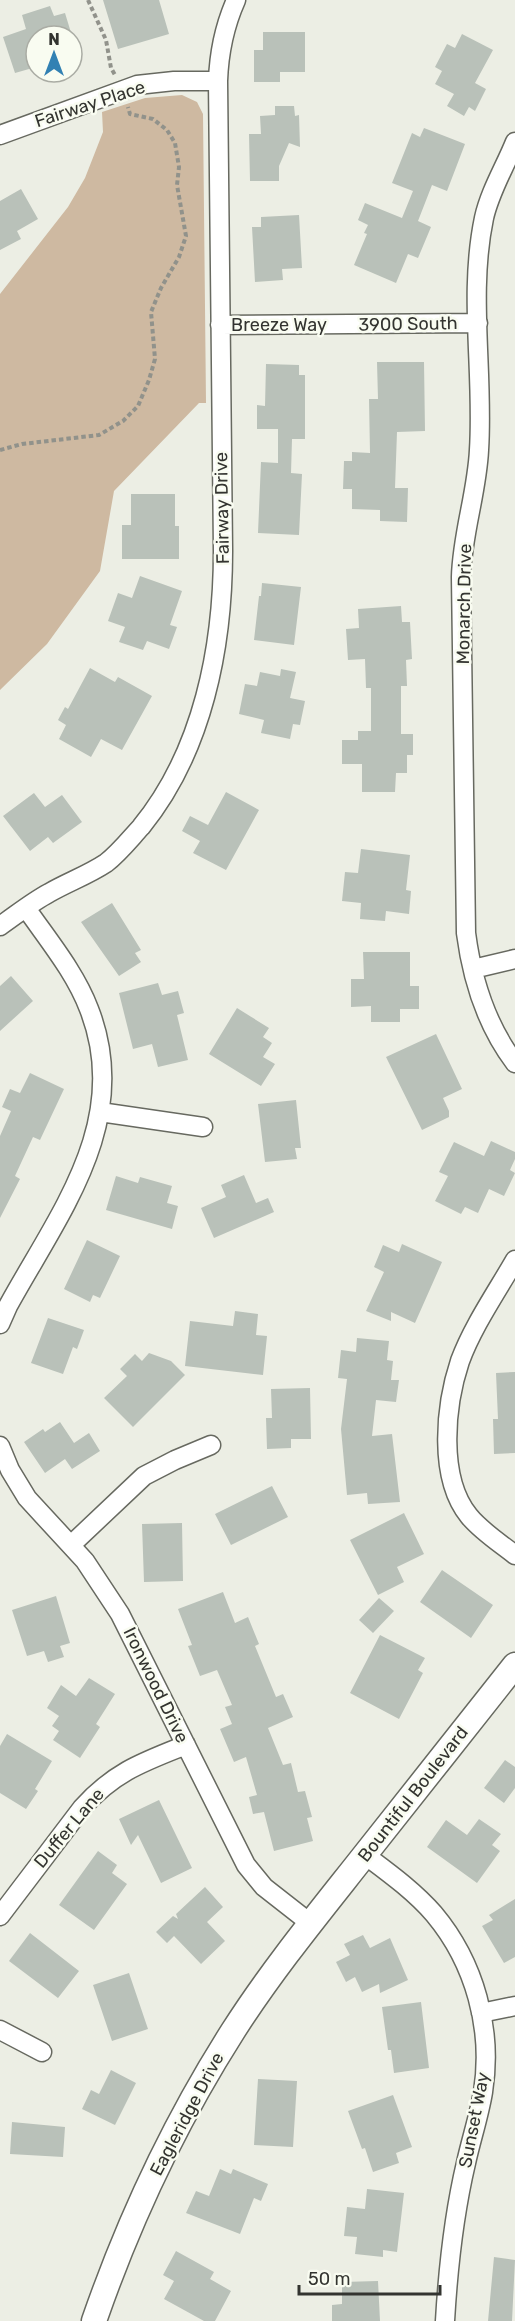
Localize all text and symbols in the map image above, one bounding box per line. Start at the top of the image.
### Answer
north arrow [24,24,84,84]
text: N [48,30,60,49]
street label: Fairway Place [32,76,148,132]
street label: 3900 South [358,312,458,336]
street label: Breeze Way [231,314,327,336]
street label: Fairway Drive [210,452,234,564]
street label: Monarch Drive [452,543,476,665]
street label: Ironwood Drive [118,1624,194,1746]
street label: Bountiful Boulevard [353,1722,473,1866]
street label: Duffer Lane [29,1784,109,1872]
street label: Eagleridge Drive [145,2049,229,2179]
street label: Sunset Way [454,2070,494,2170]
scale bar [299,2258,440,2296]
text: 50 m [308,2268,351,2290]

